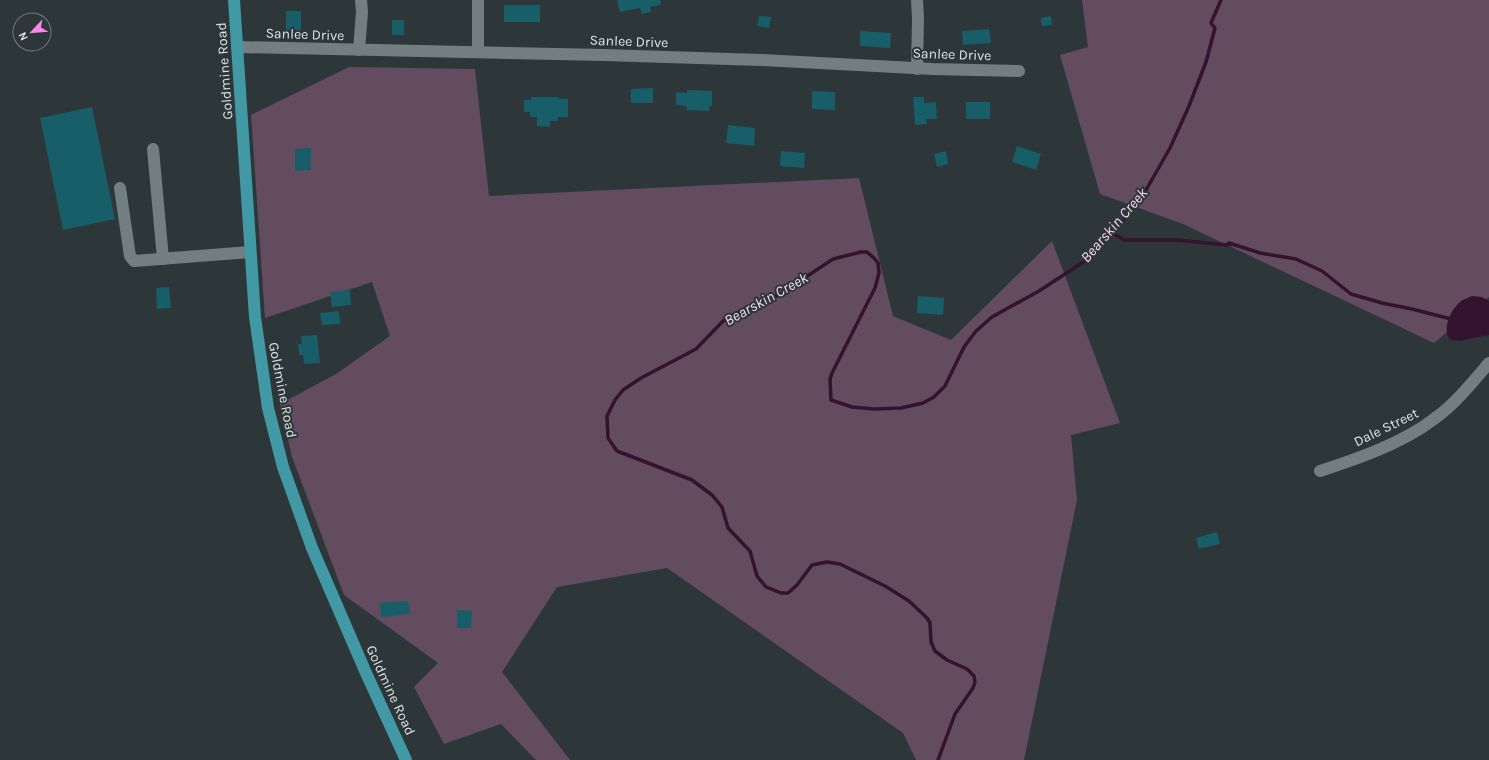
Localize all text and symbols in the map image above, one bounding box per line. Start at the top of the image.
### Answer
north arrow [12,12,52,52]
street label: Goldmine Road [213,22,236,120]
street label: Sanlee Drive [265,25,345,44]
text: N [16,30,31,43]
street label: Sanlee Drive [589,32,669,51]
street label: Sanlee Drive [912,45,992,64]
water label: Bearskin Creek [1077,184,1152,266]
water label: Bearskin Creek [721,268,811,329]
street label: Goldmine Road [265,341,300,439]
street label: Dale Street [1351,405,1421,450]
street label: Goldmine Road [362,643,419,738]

